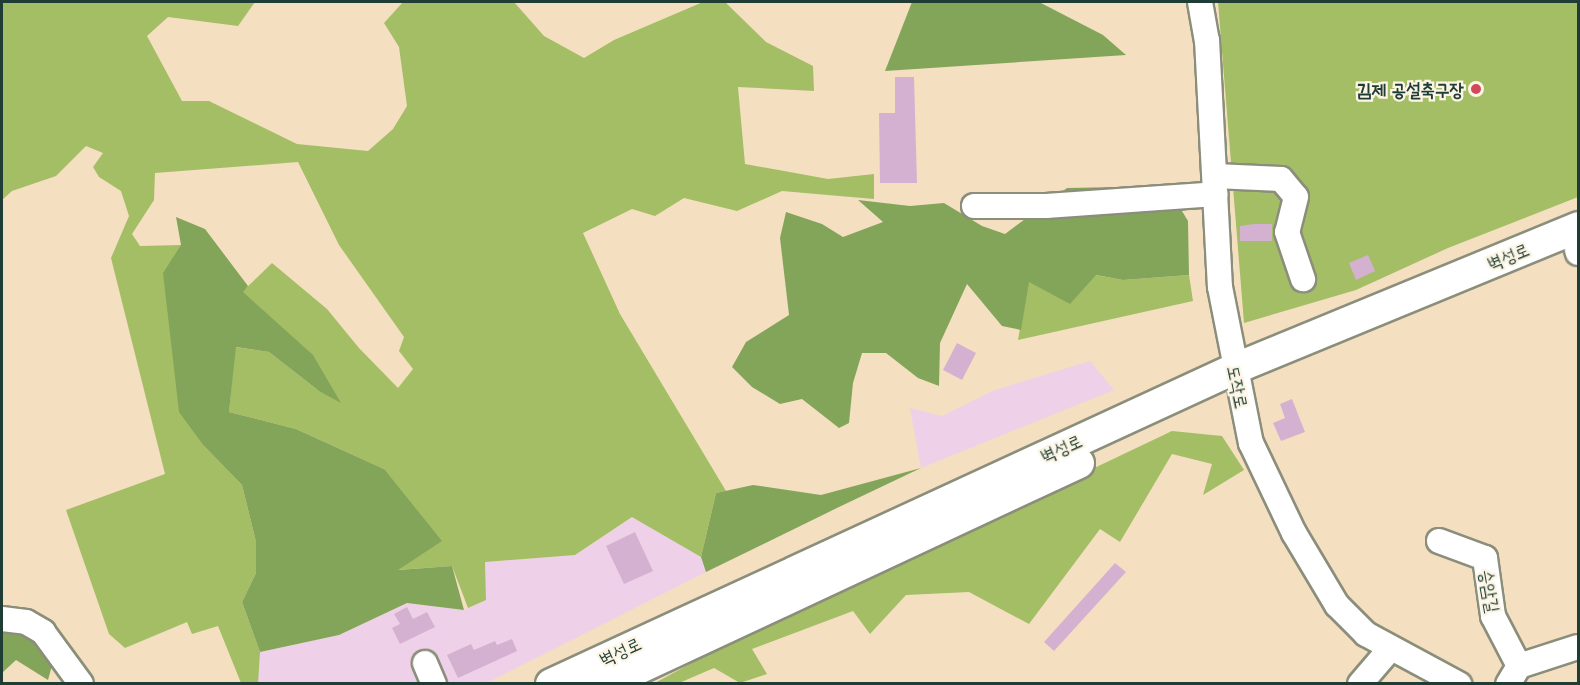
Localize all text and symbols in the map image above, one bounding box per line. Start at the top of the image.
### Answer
place label: 김제 공설축구장 [1357,78,1464,100]
marker: 김제 공설축구장 [1469,82,1483,96]
street label: 벽성로 [1484,238,1532,274]
street label: 도작로 [1223,364,1253,410]
street label: 벽성로 [1037,429,1085,467]
street label: 승암길 [1476,568,1504,614]
street label: 벽성로 [596,632,644,670]

